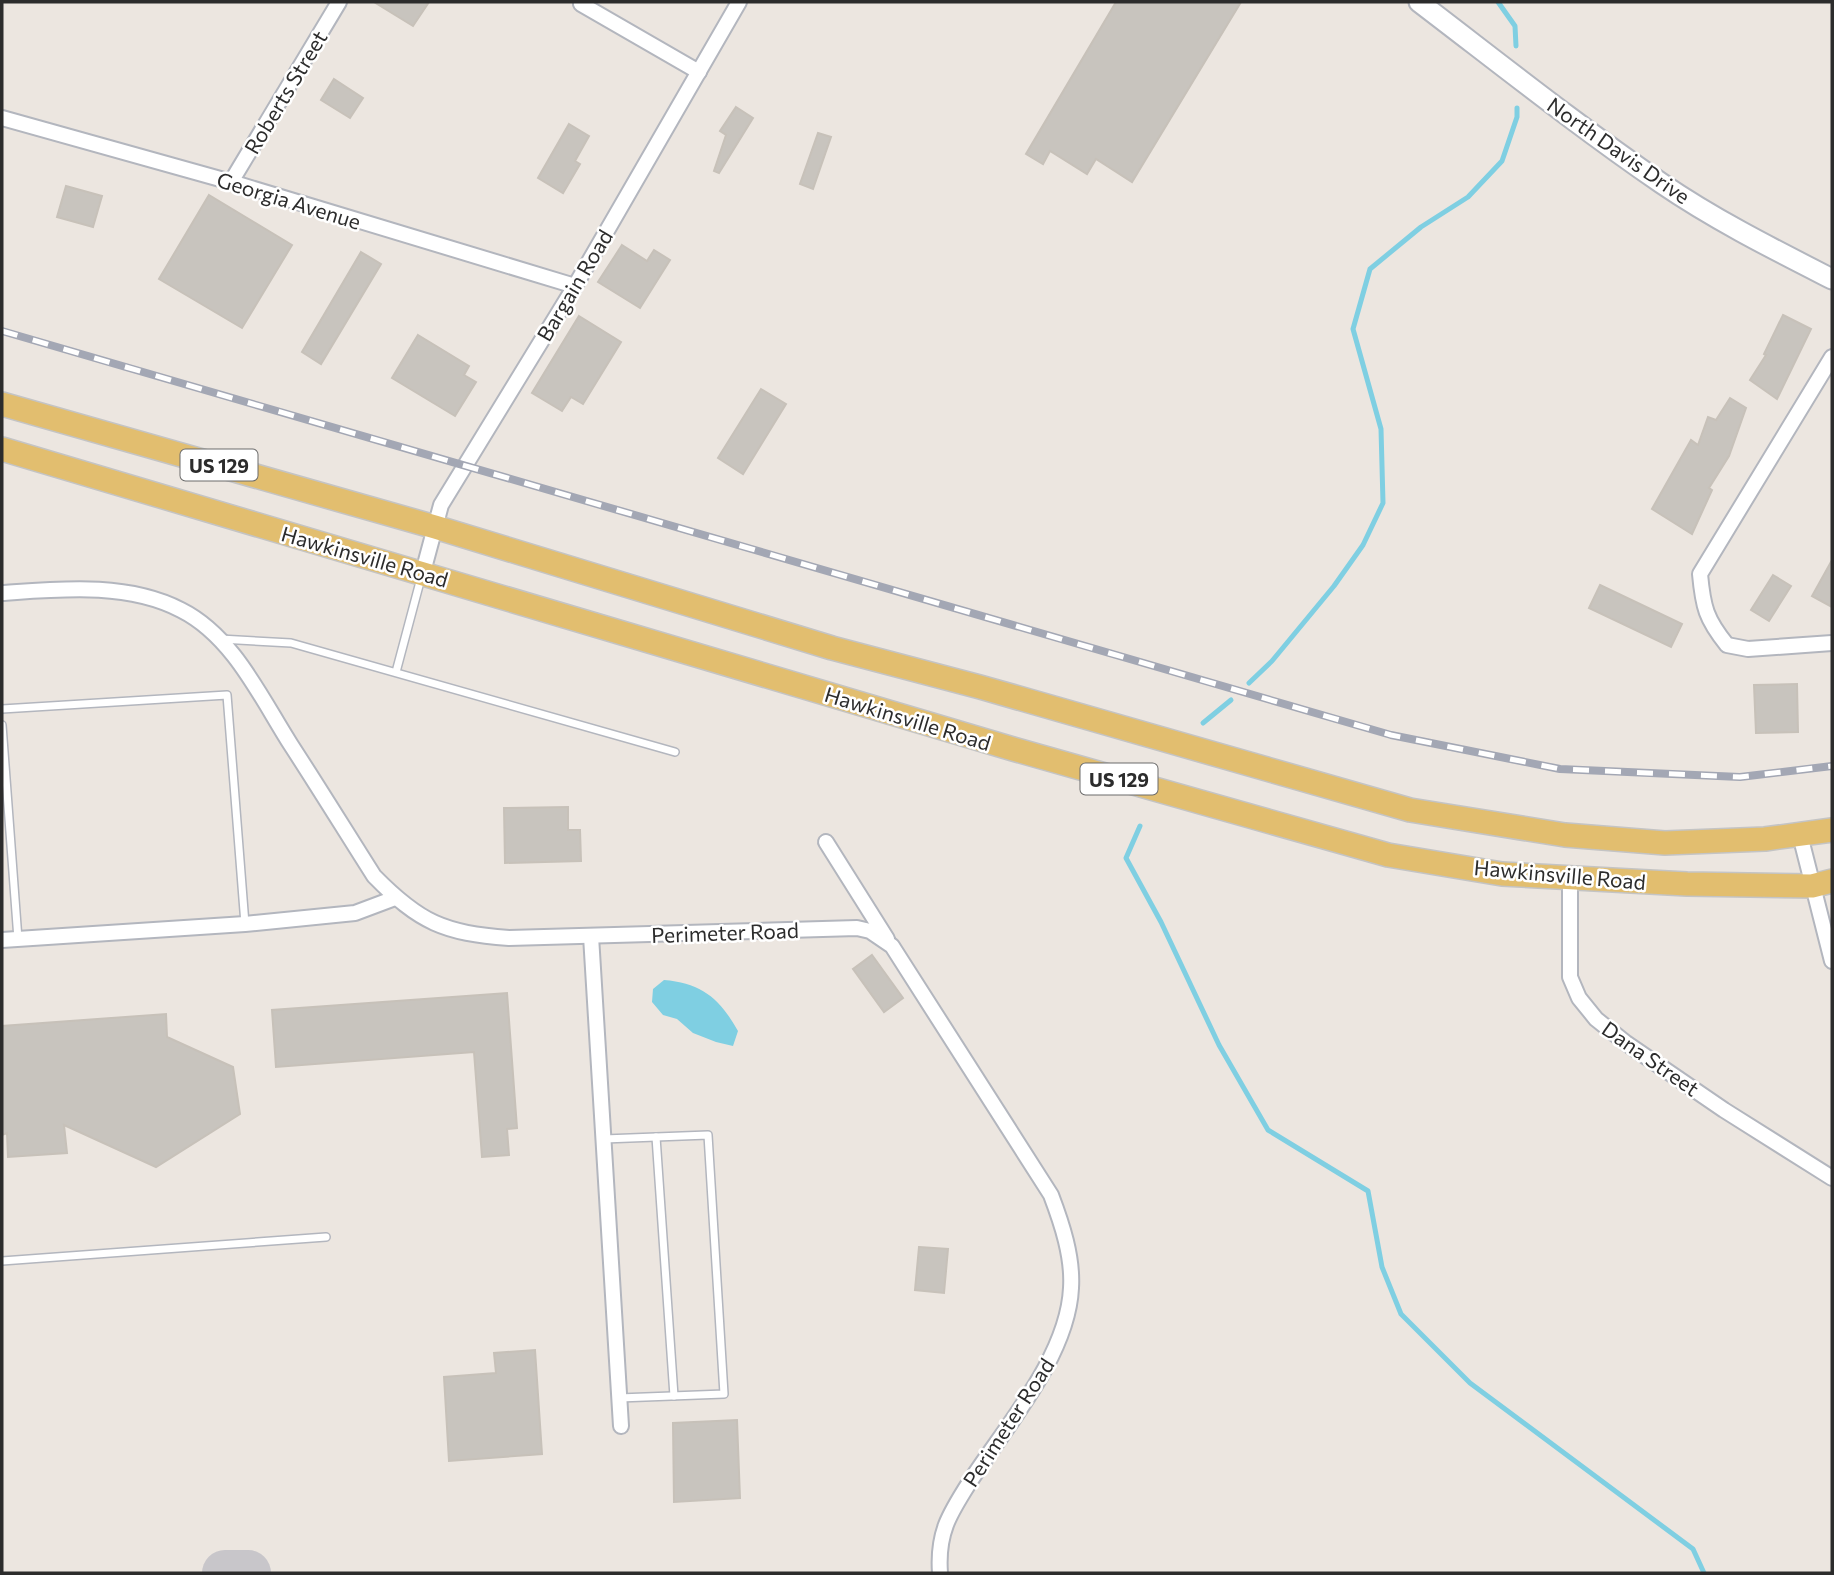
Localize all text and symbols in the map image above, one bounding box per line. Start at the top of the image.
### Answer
street label: Roberts Street [238,26,332,158]
street label: North Davis Drive [1543,92,1695,208]
street label: Georgia Avenue [214,166,364,234]
street label: Bargain Road [531,225,617,345]
road number: US 129 [180,450,258,480]
street label: Hawkinsville Road [279,520,451,592]
street label: Hawkinsville Road [822,681,994,755]
road number: US 129 [1080,764,1158,794]
street label: Hawkinsville Road [1473,854,1647,894]
street label: Perimeter Road [651,917,799,947]
street label: Dana Street [1598,1015,1704,1101]
street label: Perimeter Road [957,1353,1059,1491]

